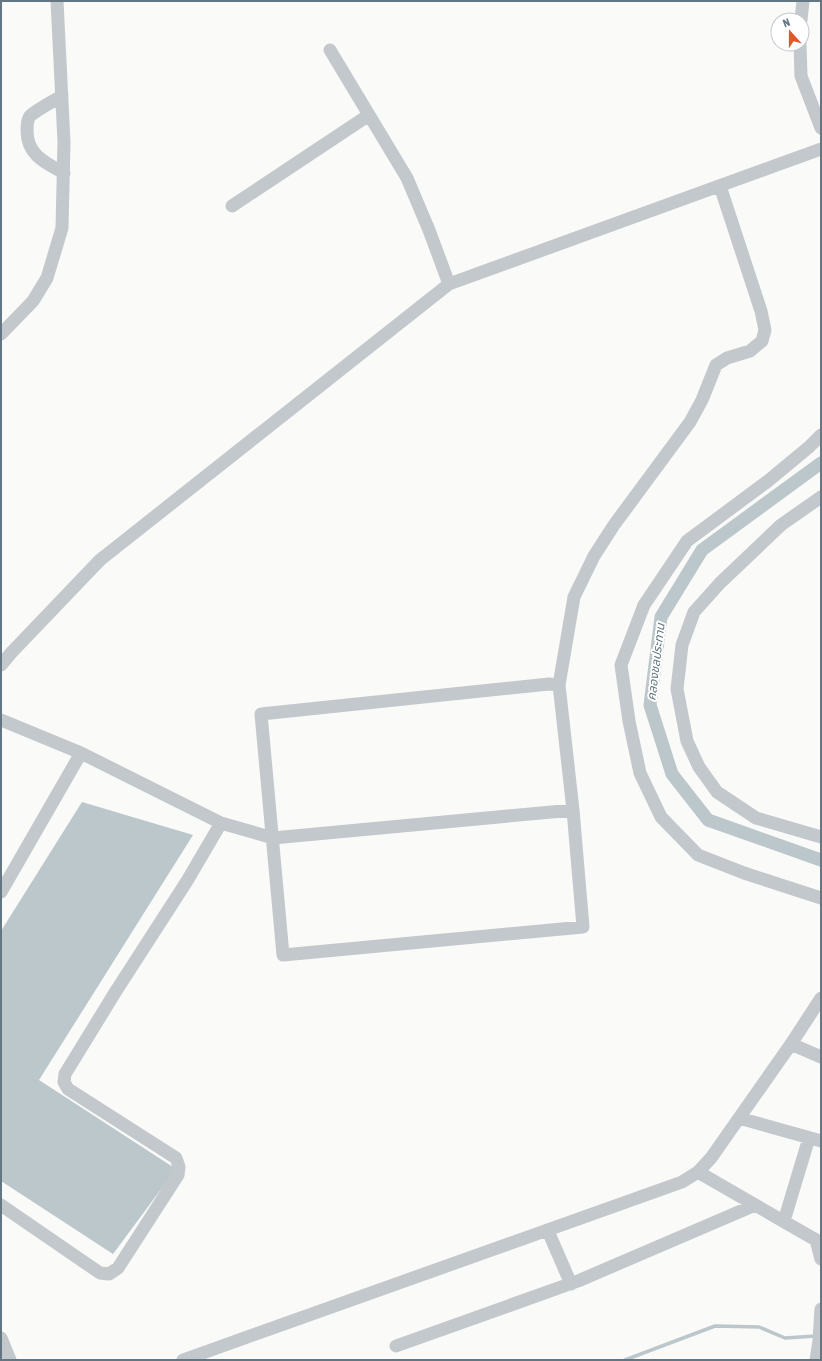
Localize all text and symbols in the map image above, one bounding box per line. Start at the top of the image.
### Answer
north arrow [770,12,810,52]
text: N [781,16,792,29]
water label: คลองชลประทาน [644,622,668,701]

